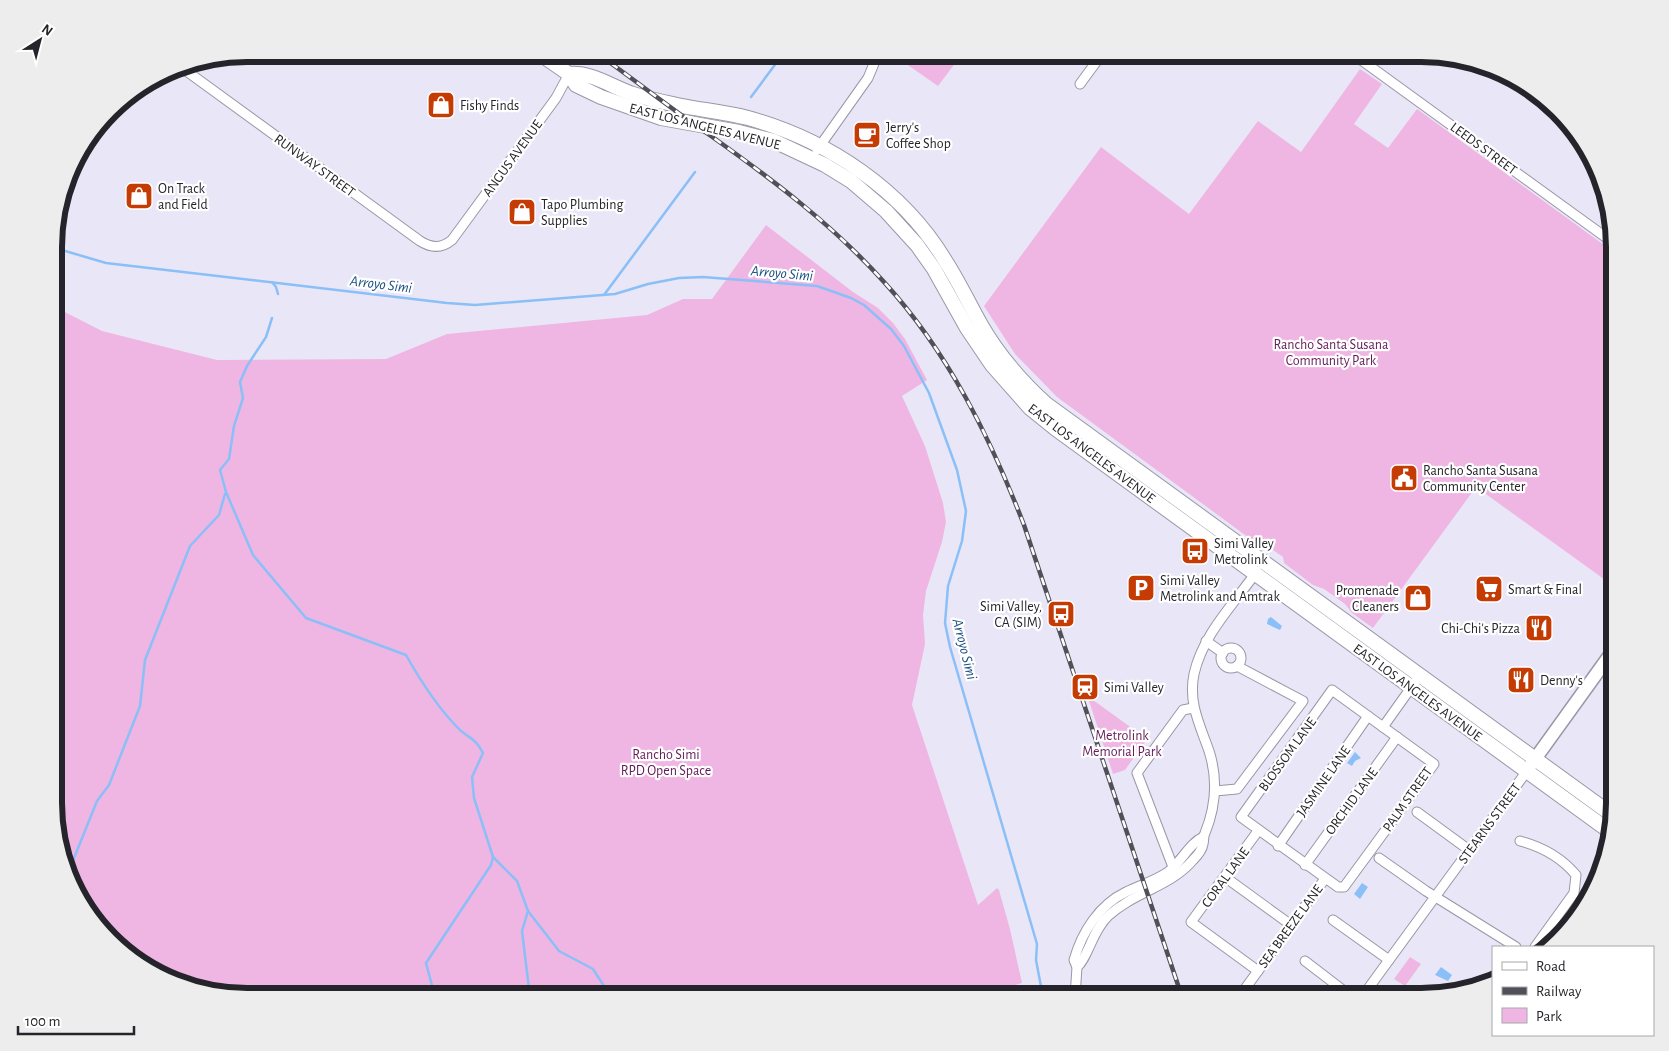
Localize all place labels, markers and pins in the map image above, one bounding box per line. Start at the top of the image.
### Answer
shop icon: Fishy Finds [426,90,456,120]
place label: Fishy Finds [460,99,519,113]
cafe icon: Jerry's Coffee Shop [852,120,882,150]
place label: Jerry's Coffee Shop [886,121,951,151]
shop icon: On Track and Field [124,181,154,211]
place label: On Track and Field [158,182,208,212]
shop icon: Tapo Plumbing Supplies [507,197,537,227]
place label: Tapo Plumbing Supplies [541,198,623,228]
public building icon: Rancho Santa Susana Community Center [1389,463,1419,493]
place label: Rancho Santa Susana Community Center [1423,464,1538,494]
bus stop icon: Simi Valley Metrolink [1180,536,1210,566]
place label: Simi Valley Metrolink [1214,537,1274,567]
parking icon: Simi Valley Metrolink and Amtrak [1126,573,1156,603]
place label: Simi Valley Metrolink and Amtrak [1160,574,1280,604]
supermarket icon: Smart & Final [1474,574,1504,604]
shop icon: Promenade Cleaners [1403,583,1433,613]
place label: Smart & Final [1508,583,1582,597]
place label: Promenade Cleaners [1336,584,1399,614]
bus stop icon: Simi Valley, CA (SIM) [1046,599,1076,629]
place label: Simi Valley, CA (SIM) [980,600,1042,630]
restaurant icon: Chi-Chi's Pizza [1524,613,1554,643]
place label: Chi-Chi's Pizza [1441,622,1521,636]
restaurant icon: Denny's [1506,665,1536,695]
station icon: Simi Valley [1070,672,1100,702]
place label: Denny's [1540,674,1583,688]
place label: Simi Valley [1104,681,1164,695]

